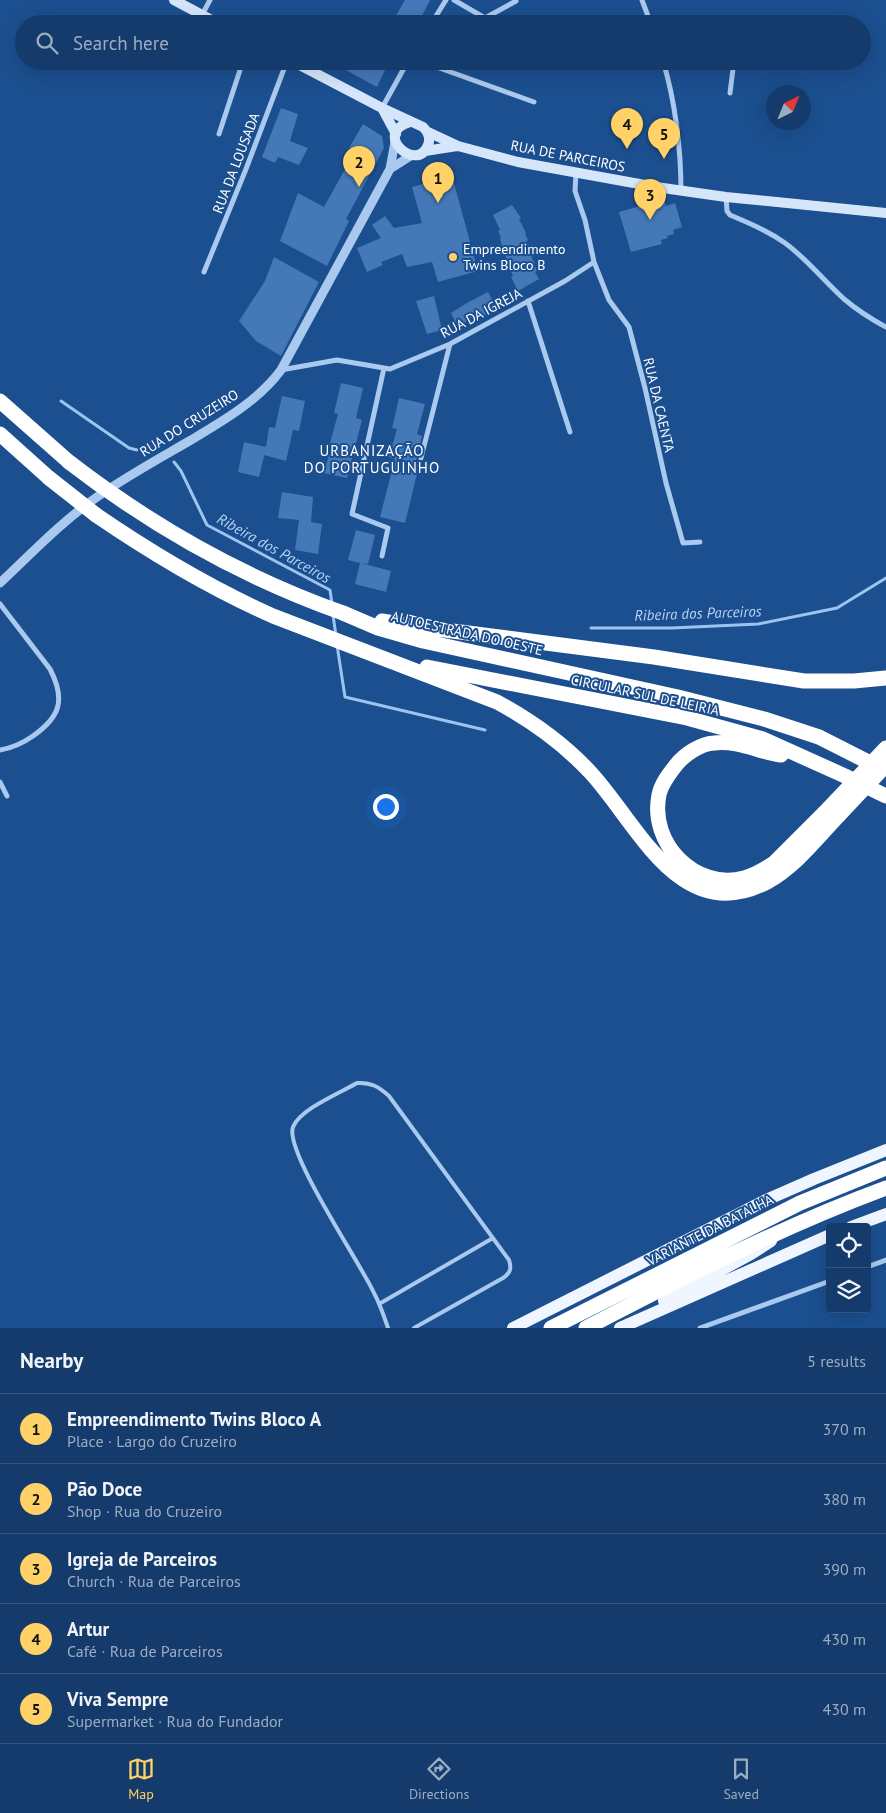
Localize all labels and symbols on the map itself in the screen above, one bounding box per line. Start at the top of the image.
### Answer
north arrow [766,85,811,130]
pin: 4 [611,108,643,149]
street label: RUA DA LOUSADA [208,109,264,216]
pin: 5 [648,118,680,159]
street label: RUA DE PARCEIROS [509,136,627,176]
pin: 2 [343,146,375,187]
pin: 1 [422,162,454,203]
pin: 3 [634,179,666,220]
place label: Empreendimento Twins Bloco B [463,240,565,274]
marker: Empreendimento Twins Bloco B [447,251,459,263]
street label: RUA DA IGREJA [437,284,526,342]
street label: RUA DA CAENTA [639,356,679,455]
street label: RUA DO CRUZEIRO [136,385,242,461]
district label: URBANIZAÇÃO DO PORTUGUINHO [304,441,440,477]
water label: Ribeira dos Parceiros [214,509,334,587]
water label: Ribeira dos Parceiros [634,601,762,625]
street label: AUTOESTRADA DO OESTE [389,607,545,659]
street label: CIRCULAR SUL DE LEIRIA [569,670,722,720]
your location [373,794,399,820]
street label: VARIANTE DA BATALHA [643,1190,777,1270]

